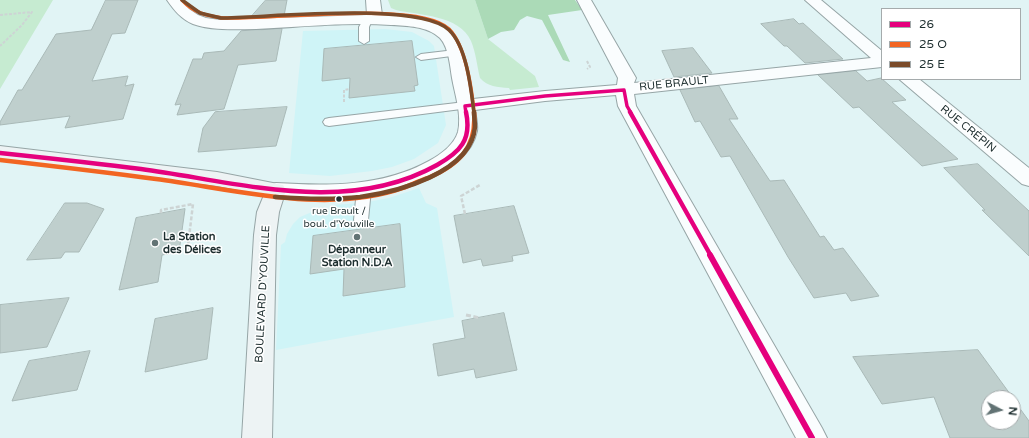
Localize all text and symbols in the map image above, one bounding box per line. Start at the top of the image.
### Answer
legend [881,8,1021,80]
text: 26 [919,17,934,31]
text: 25 O [919,37,947,51]
text: 25 E [919,57,945,71]
street label: RUE BRAULT [638,74,710,94]
street label: RUE CRÉPIN [937,103,999,155]
marker: rue Brault / boul. d'Youville [334,194,344,204]
place label: rue Brault / boul. d'Youville [304,205,374,228]
street label: BOULEVARD D'YOUVILLE [253,225,273,363]
place label: La Station des Délices [163,230,221,256]
marker: Dépanneur Station N.D.A [352,232,362,242]
marker: La Station des Délices [150,238,160,248]
place label: Dépanneur Station N.D.A [322,243,392,269]
north arrow [981,390,1021,430]
text: N [1006,406,1019,416]

